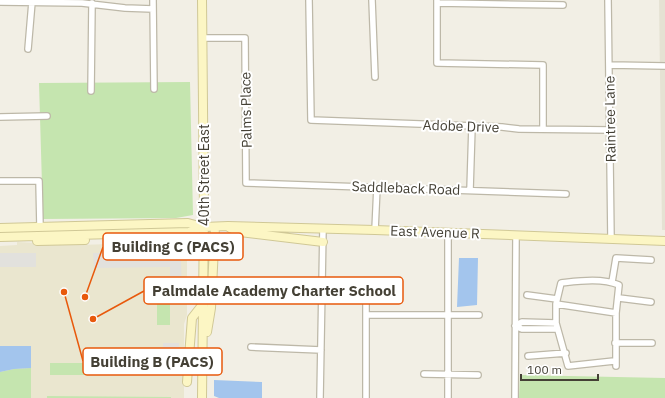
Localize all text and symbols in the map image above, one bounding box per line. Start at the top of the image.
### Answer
street label: Palms Place [236,71,256,148]
street label: Raintree Lane [600,75,620,162]
street label: Adobe Drive [422,116,500,136]
street label: 40th Street East [195,124,213,226]
street label: Saddleback Road [351,177,461,199]
street label: East Avenue R [390,221,480,243]
callout: Building C (PACS) [103,233,243,260]
text: Building C (PACS) [111,237,235,256]
callout: Palmdale Academy Charter School [144,277,403,304]
text: Palmdale Academy Charter School [152,281,396,300]
callout: Building B (PACS) [83,348,222,375]
text: Building B (PACS) [90,352,214,371]
scale bar [521,356,598,382]
text: 100 m [527,362,562,377]

